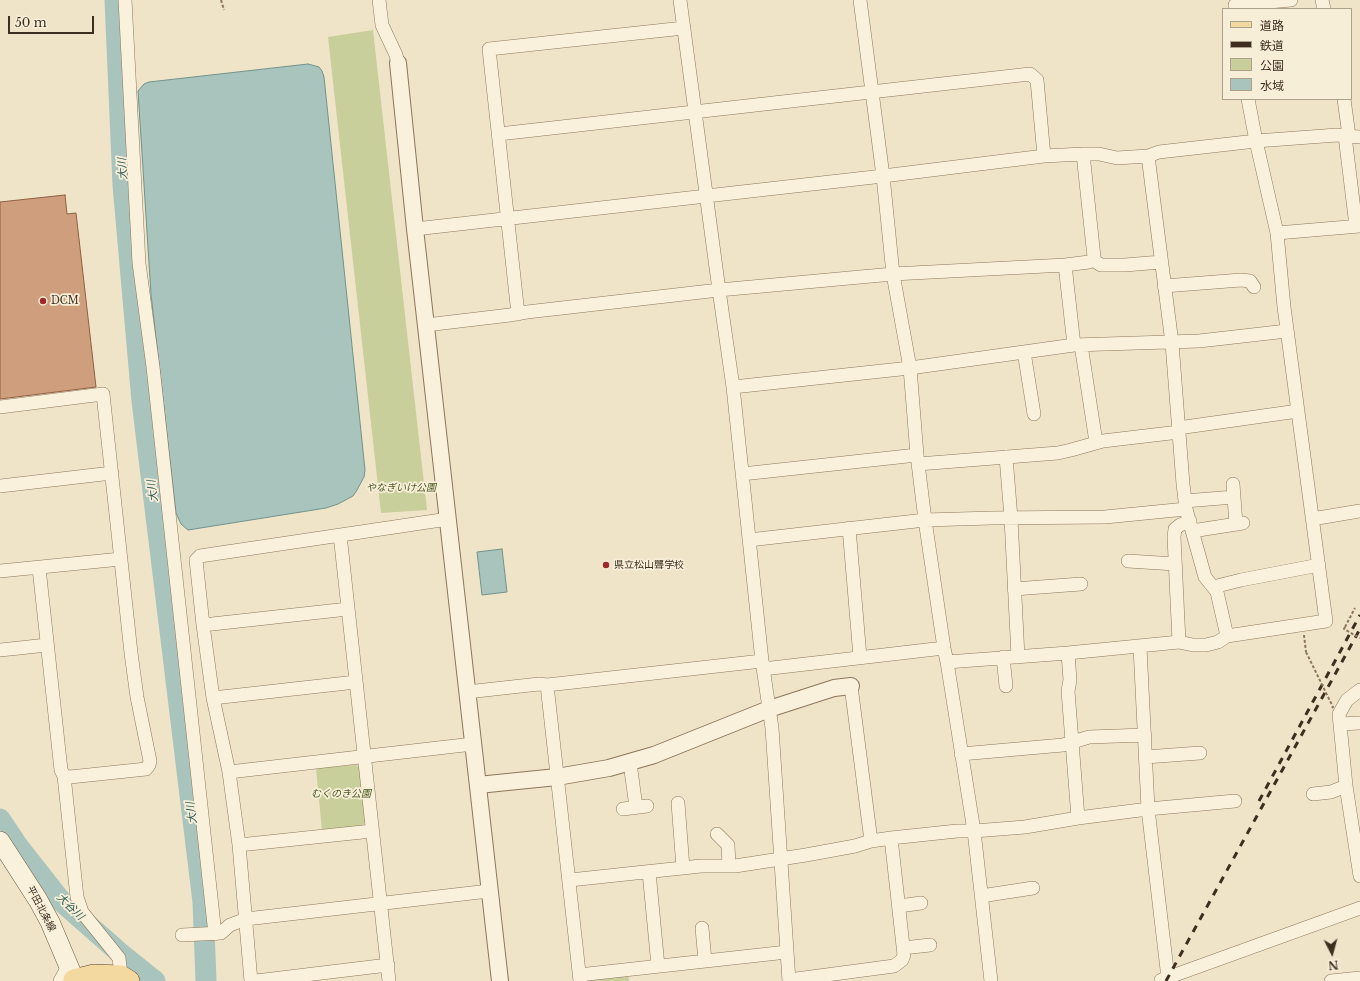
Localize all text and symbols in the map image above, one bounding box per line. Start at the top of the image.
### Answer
scale bar [10,8,96,34]
legend [1222,8,1352,100]
text: 50 m [15,15,47,30]
text: 道路 [1260,18,1284,33]
text: 鉄道 [1260,38,1284,53]
text: 公園 [1260,58,1284,73]
text: 水域 [1260,78,1284,93]
water label: 大川 [116,158,130,180]
place label: DCM [51,295,79,307]
marker: DCM [38,296,48,306]
water label: 大川 [145,479,161,503]
park label: やなぎいけ公園 [366,482,436,494]
place label: 県立松山聾学校 [614,559,684,571]
marker: 県立松山聾学校 [601,560,611,570]
park label: むくのき公園 [311,788,371,800]
water label: 大川 [184,801,200,825]
street label: 平田北条線 [24,884,58,934]
water label: 大谷川 [54,891,86,923]
north arrow [1312,933,1352,973]
text: N [1327,957,1339,972]

